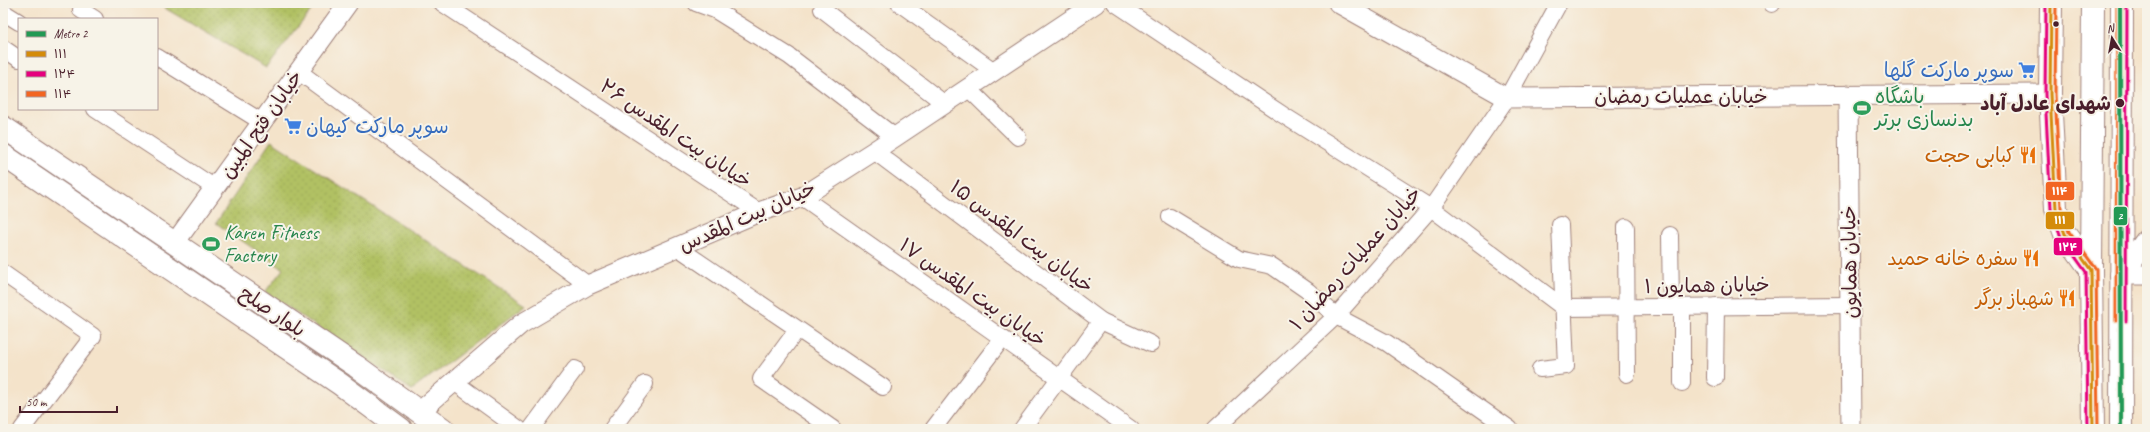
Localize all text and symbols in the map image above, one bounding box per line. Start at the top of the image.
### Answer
legend [18,18,158,110]
north arrow [2092,18,2132,58]
unlabelled marker [2051,19,2061,29]
text: N [2105,20,2117,36]
text: Metro 2 [54,26,89,42]
text: ۱۱۱ [54,46,67,62]
place label: سوپر مارکت گلها [1884,58,2014,83]
supermarket icon: سوپر مارکت گلها [2017,60,2037,80]
street label: خیابان فتح المبین [215,65,309,184]
text: ۱۲۴ [54,66,75,82]
street label: خیابان بیت المقدس ۲۶ [595,73,756,193]
street label: خیابان عملیات رمضان [1594,84,1768,109]
place label: باشگاه بدنسازی برتر [1873,84,1974,132]
text: ۱۱۴ [54,86,72,102]
place label: شهدای عادل آباد [1980,91,2111,116]
marker: شهدای عادل آباد [2114,97,2126,109]
sports icon: باشگاه بدنسازی برتر [1852,98,1872,118]
place label: سوپر مارکت کیهان [306,114,449,139]
supermarket icon: سوپر مارکت کیهان [283,116,303,136]
place label: کبابی حجت [1925,143,2015,168]
restaurant icon: کبابی حجت [2018,145,2038,165]
street label: خیابان بیت المقدس ۱۵ [945,174,1098,299]
street label: خیابان بیت المقدس [675,175,820,258]
street label: خیابان عملیات رمضان ۱ [1284,181,1427,336]
line badge: ۱۱۴ [2045,181,2075,201]
text: ۱۱۴ [2052,184,2068,198]
street label: خیابان همایون [1836,205,1863,319]
line badge: 2 [2113,206,2128,226]
text: 2 [2118,209,2124,223]
line badge: ۱۱۱ [2045,211,2075,230]
text: ۱۱۱ [2054,213,2066,227]
place label: Karen Fitness Factory [224,220,320,268]
street label: خیابان بیت المقدس ۱۷ [894,232,1051,352]
sports icon: Karen Fitness Factory [201,234,221,254]
line badge: ۱۲۴ [2053,237,2083,256]
text: ۱۲۴ [2058,240,2078,254]
place label: سفره خانه حمید [1887,246,2018,271]
restaurant icon: سفره خانه حمید [2021,248,2041,268]
street label: خیابان همایون ۱ [1644,272,1770,299]
street label: بلوار صلح [234,280,311,343]
place label: شهباز برگر [1974,286,2054,311]
restaurant icon: شهباز برگر [2057,288,2077,308]
scale bar [20,388,117,414]
text: 50 m [26,394,48,410]

